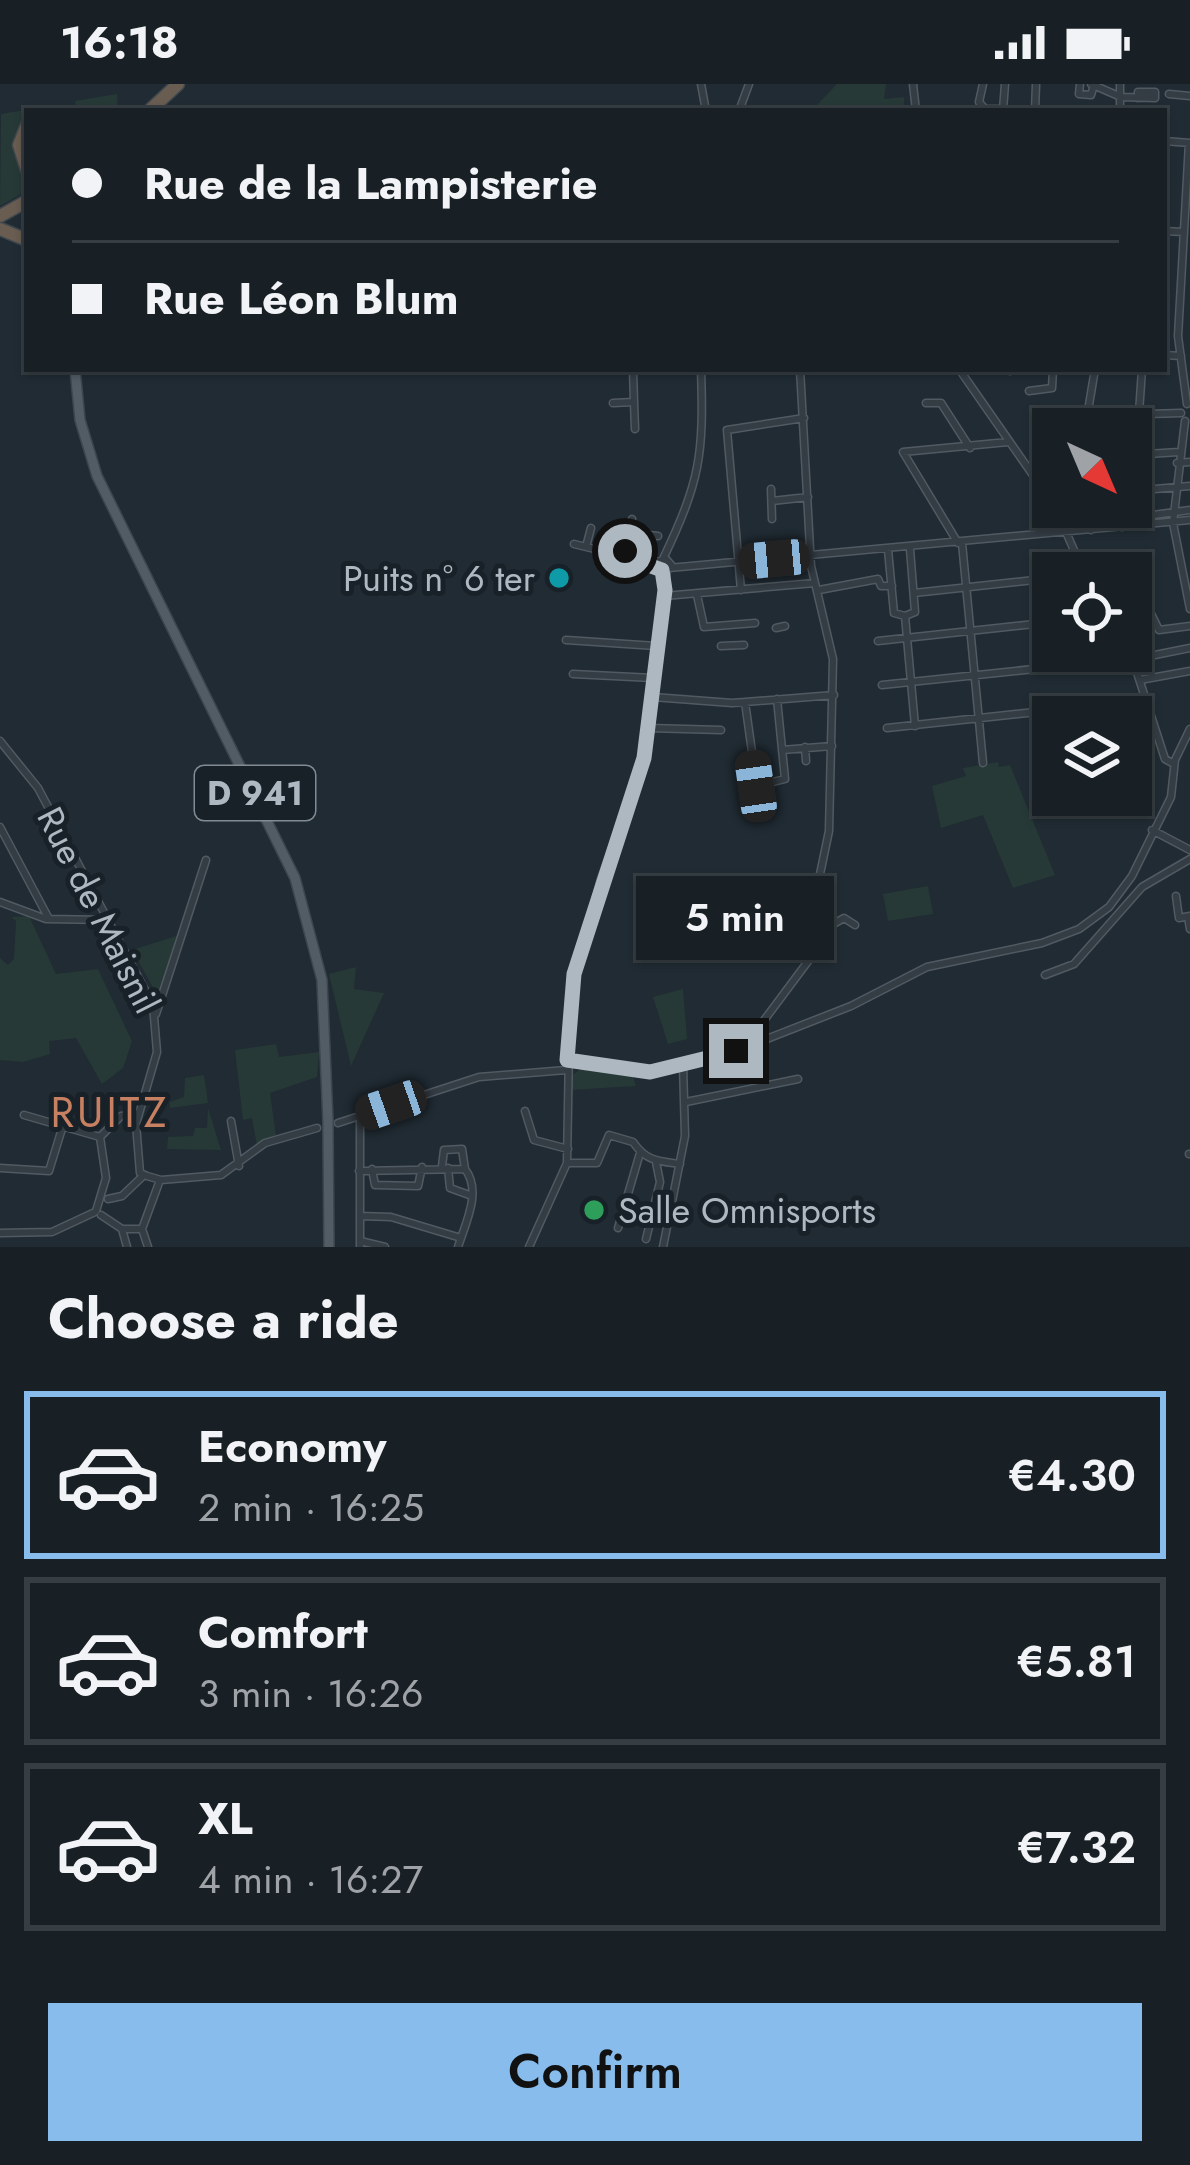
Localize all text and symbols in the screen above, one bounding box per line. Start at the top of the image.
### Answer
text: 16:18 [60,10,179,75]
text: Rue de la Lampisterie [144,151,598,216]
text: Rue Léon Blum [144,266,459,331]
north arrow [1032,408,1152,528]
map controls [1032,408,1152,816]
route start [598,524,652,578]
car [737,538,811,580]
place label: Puits n° 6 ter [343,552,536,604]
button: locate [1032,552,1152,672]
marker: Puits n° 6 ter [546,565,572,591]
button: layers [1032,696,1152,816]
car [733,748,779,824]
road number: D 941 [195,766,315,820]
street label: Rue de Maisnil [25,798,173,1022]
callout: 5 min [637,877,835,961]
text: 5 min [685,889,785,946]
route end [709,1024,763,1078]
car [351,1076,431,1134]
district label: RUITZ [51,1082,169,1143]
place label: Salle Omnisports [618,1184,876,1236]
marker: Salle Omnisports [581,1197,607,1223]
text: Choose a ride [48,1280,399,1358]
text: Economy [198,1414,386,1479]
icon: car [54,1421,162,1529]
text: €4.30 [1008,1443,1136,1508]
text: 2 min · 16:25 [198,1479,424,1536]
text: Comfort [198,1600,368,1665]
icon: car [54,1607,162,1715]
text: €5.81 [1016,1629,1136,1694]
text: 3 min · 16:26 [198,1665,424,1722]
text: XL [198,1786,253,1851]
icon: car [54,1793,162,1901]
text: €7.32 [1017,1815,1136,1880]
text: 4 min · 16:27 [198,1851,423,1908]
button: Confirm [48,2003,1142,2141]

